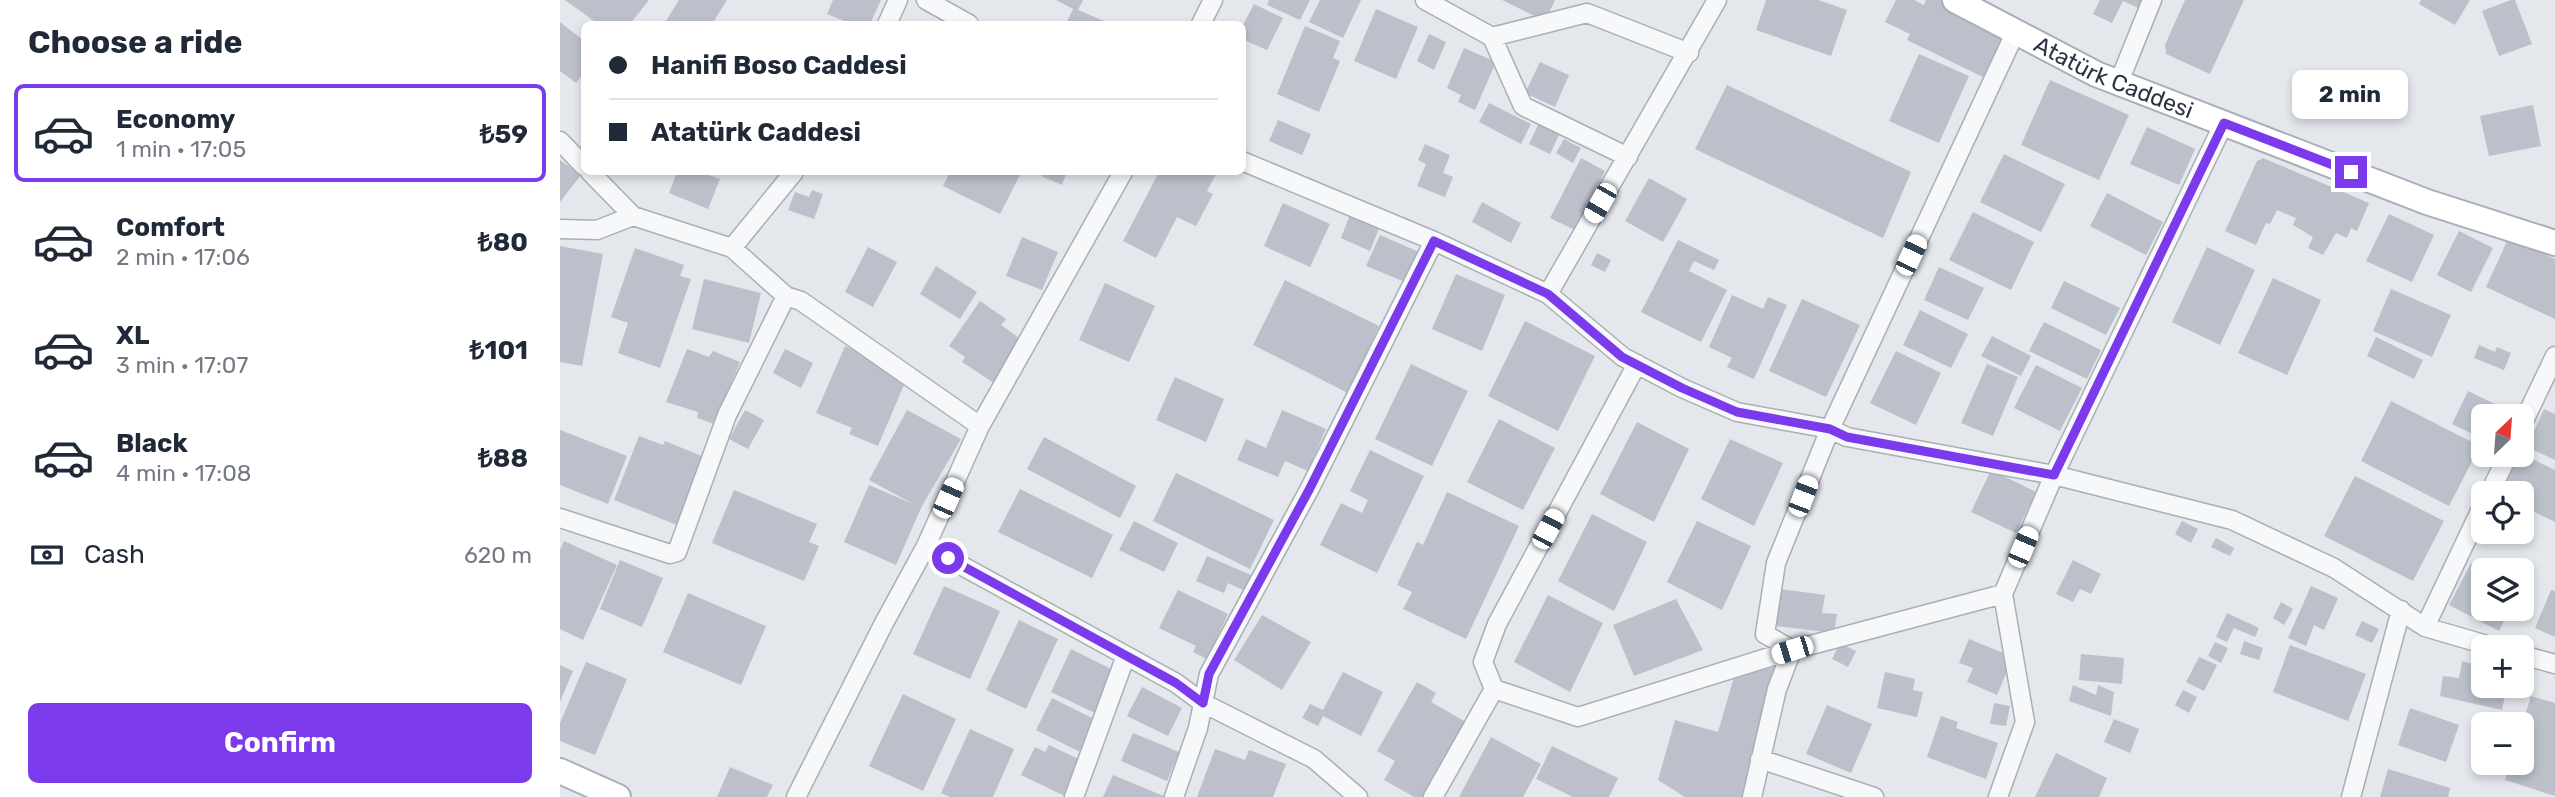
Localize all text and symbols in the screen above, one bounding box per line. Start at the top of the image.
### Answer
text: Choose a ride [28,23,242,61]
street label: Atatürk Caddesi [2030,30,2197,124]
text: Hanifi Boso Caddesi [651,50,907,81]
callout: 2 min [2293,71,2409,120]
text: 2 min [2319,80,2381,108]
icon: car [32,102,95,165]
text: Economy [116,104,235,135]
text: Atatürk Caddesi [651,117,861,148]
text: ₺59 [480,119,528,150]
text: 1 min · 17:05 [116,135,246,163]
route end [2335,156,2367,188]
car [1581,180,1620,226]
icon: car [32,210,95,273]
text: Comfort [116,212,225,243]
text: ₺80 [478,227,528,258]
car [1893,232,1930,278]
text: 2 min · 17:06 [116,243,250,271]
icon: car [32,318,95,381]
text: XL [116,320,149,351]
text: ₺101 [470,335,528,366]
text: 3 min · 17:07 [116,351,248,379]
north arrow [2471,404,2534,467]
map controls [2471,404,2534,775]
icon: car [32,426,95,489]
text: Black [116,428,188,459]
text: ₺88 [478,443,528,474]
text: 4 min · 17:08 [116,459,252,487]
car [1786,473,1821,519]
car [930,475,967,521]
button: locate [2471,481,2534,544]
car [1529,506,1568,552]
car [2006,524,2041,570]
icon: cash [28,536,66,574]
text: Cash [84,539,145,570]
text: 620 m [464,541,532,569]
route start [932,542,964,574]
button: layers [2471,558,2534,621]
car [1769,634,1816,666]
button: + [2471,635,2534,698]
button: Confirm [28,703,532,783]
button: − [2471,712,2534,775]

